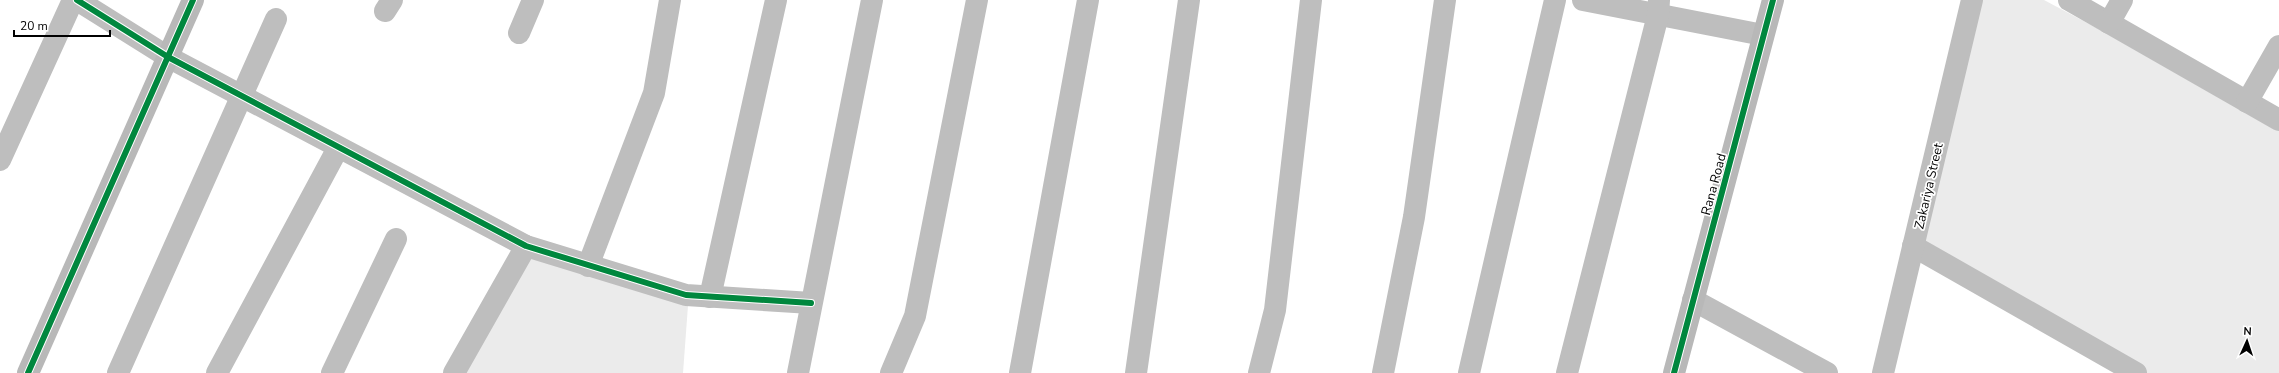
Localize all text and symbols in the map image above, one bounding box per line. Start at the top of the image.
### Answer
scale bar [14,12,110,38]
text: 20 m [20,18,48,34]
street label: Zakariya Street [1910,141,1948,231]
street label: Rana Road [1697,151,1731,217]
north arrow [2227,321,2267,361]
text: N [2243,324,2252,339]

